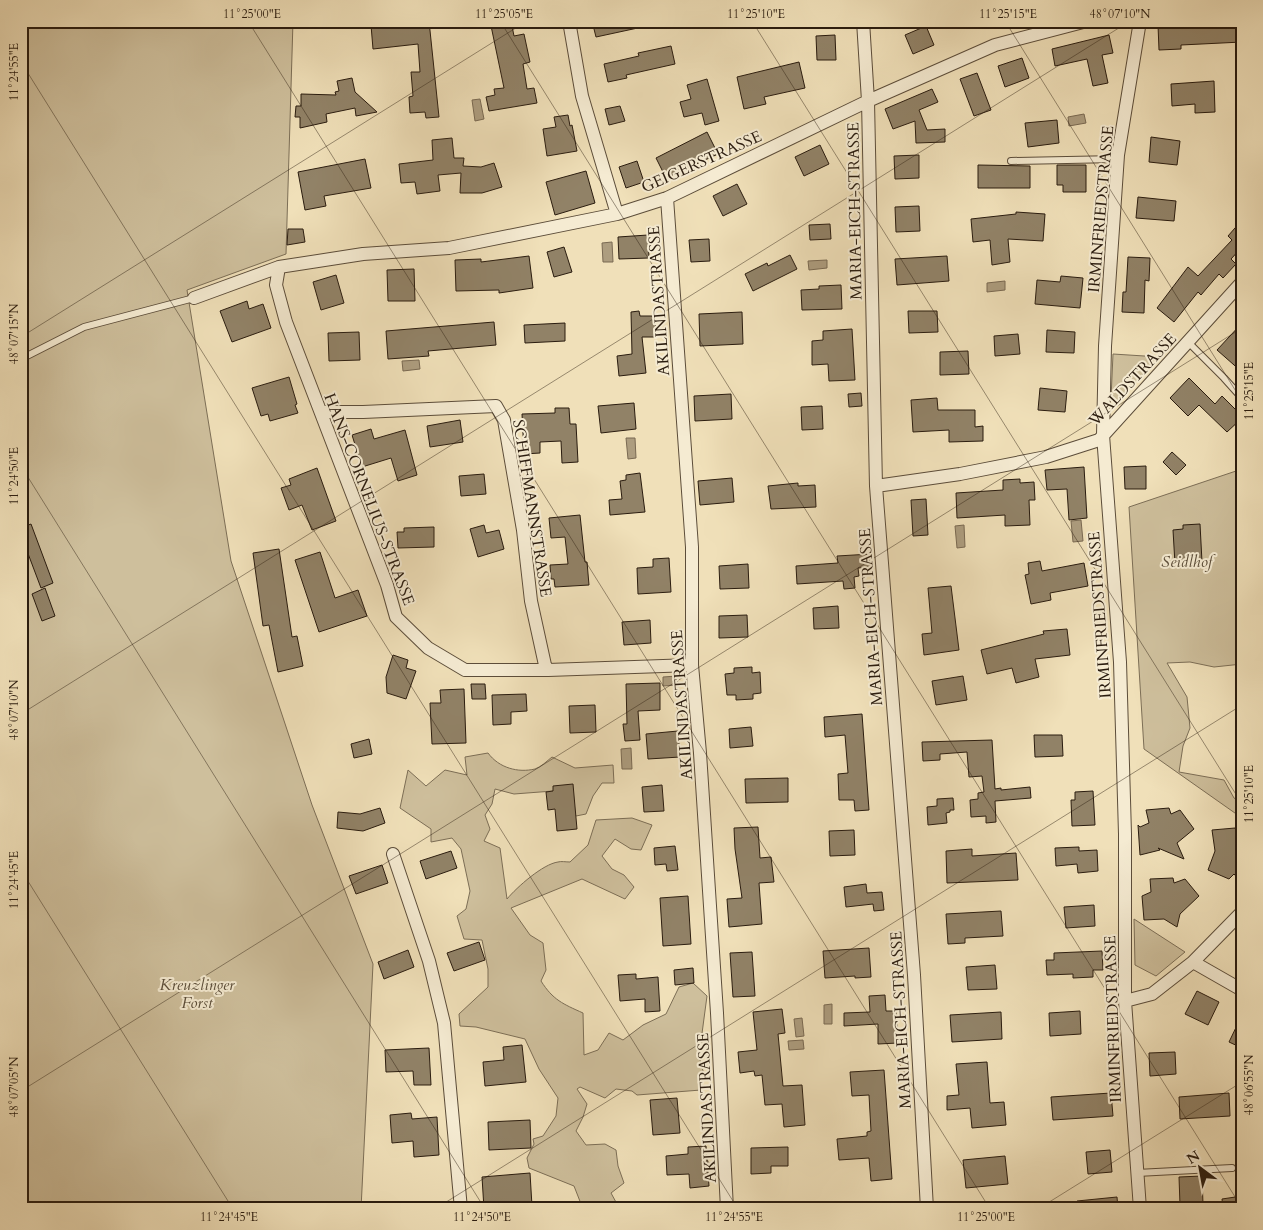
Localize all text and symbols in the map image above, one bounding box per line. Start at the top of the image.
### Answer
text: 11°25'00"E [223,6,281,22]
text: 11°25'05"E [475,6,533,22]
text: 11°25'10"E [727,6,785,22]
text: 11°25'15"E [979,6,1037,22]
text: 48°07'10"N [1090,6,1151,22]
text: 11°24'55"E [6,43,22,101]
street label: MARIA-EICH-STRASSE [842,122,868,300]
street label: GEIGERSTRASSE [638,125,765,198]
street label: IRMINFRIEDSTRASSE [1083,125,1119,293]
street label: AKILINDASTRASSE [643,225,675,377]
text: 48°07'15"N [6,303,22,364]
street label: WALDSTRASSE [1083,328,1182,432]
text: 11°25'15"E [1241,362,1257,420]
street label: HANS-CORNELIUS-STRASSE [318,390,420,609]
street label: SCHIFFMANNSTRASSE [507,418,557,598]
text: 11°24'50"E [6,447,22,505]
street label: MARIA-EICH-STRASSE [854,527,888,706]
street label: IRMINFRIEDSTRASSE [1083,531,1117,699]
park label: Seidlhof [1161,551,1216,573]
street label: AKILINDASTRASSE [666,629,698,781]
text: 48°07'10"N [6,679,22,740]
text: 11°25'10"E [1241,765,1257,823]
text: 11°24'45"E [6,851,22,909]
street label: MARIA-EICH-STRASSE [885,931,917,1109]
street label: IRMINFRIEDSTRASSE [1099,935,1127,1103]
park label: Kreuzlinger Forst [160,974,235,1014]
street label: AKILINDASTRASSE [692,1032,722,1183]
text: 48°06'55"N [1241,1054,1257,1115]
text: 48°07'05"N [6,1056,22,1117]
north arrow [1176,1142,1226,1192]
text: N [1183,1146,1204,1169]
text: 11°24'45"E [200,1209,258,1225]
text: 11°24'50"E [453,1209,511,1225]
text: 11°24'55"E [705,1209,763,1225]
text: 11°25'00"E [957,1209,1015,1225]

